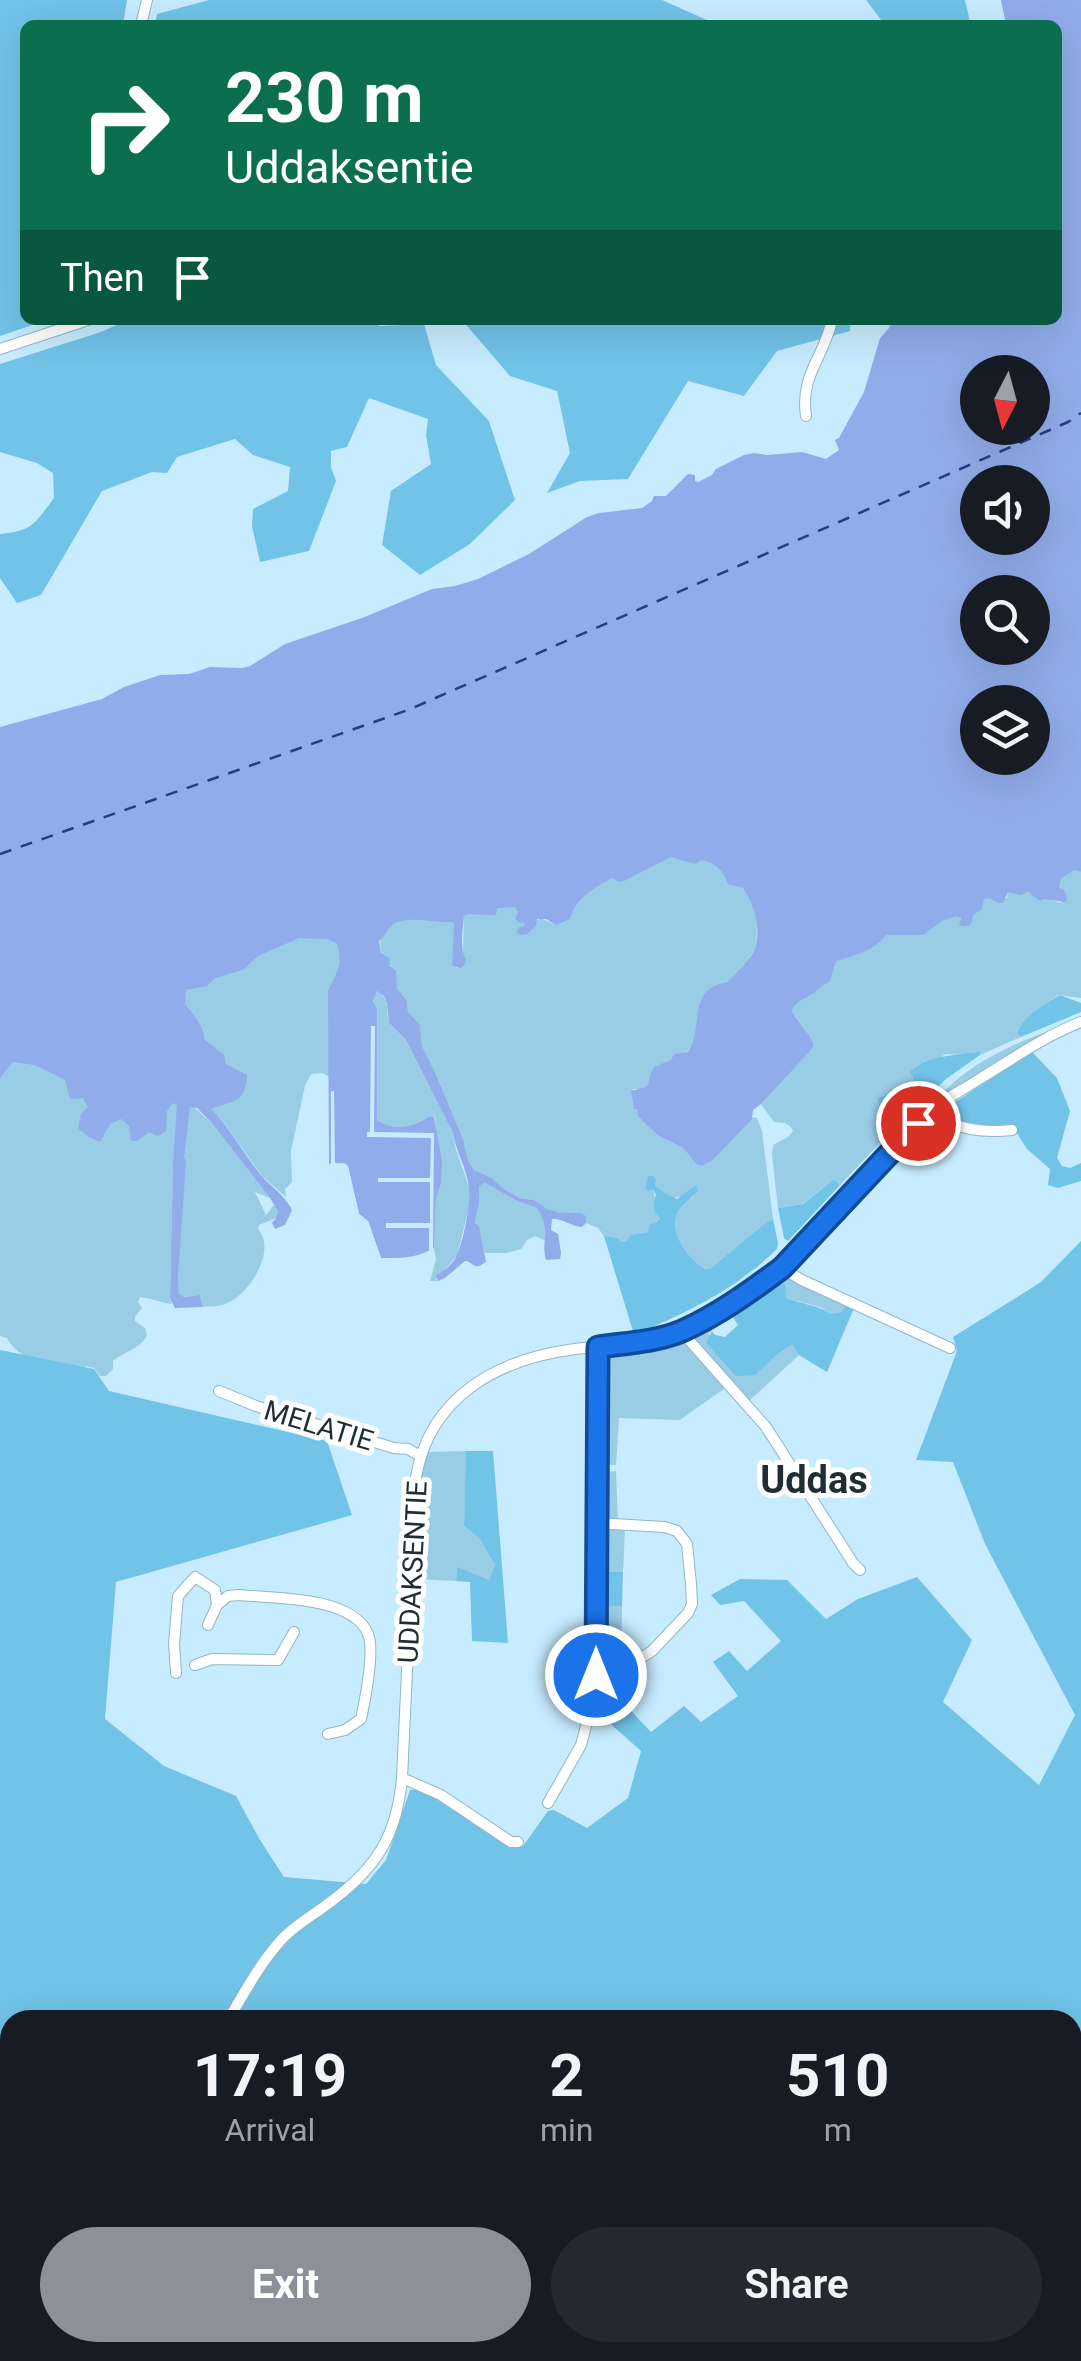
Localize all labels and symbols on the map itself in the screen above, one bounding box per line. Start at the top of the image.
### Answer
north arrow [960,355,1050,445]
pin [876,1081,961,1166]
street label: MELATIE [260,1393,377,1458]
district label: Uddas [760,1458,868,1502]
street label: UDDAKSENTIE [391,1480,434,1664]
position arrow [544,1623,648,1727]

